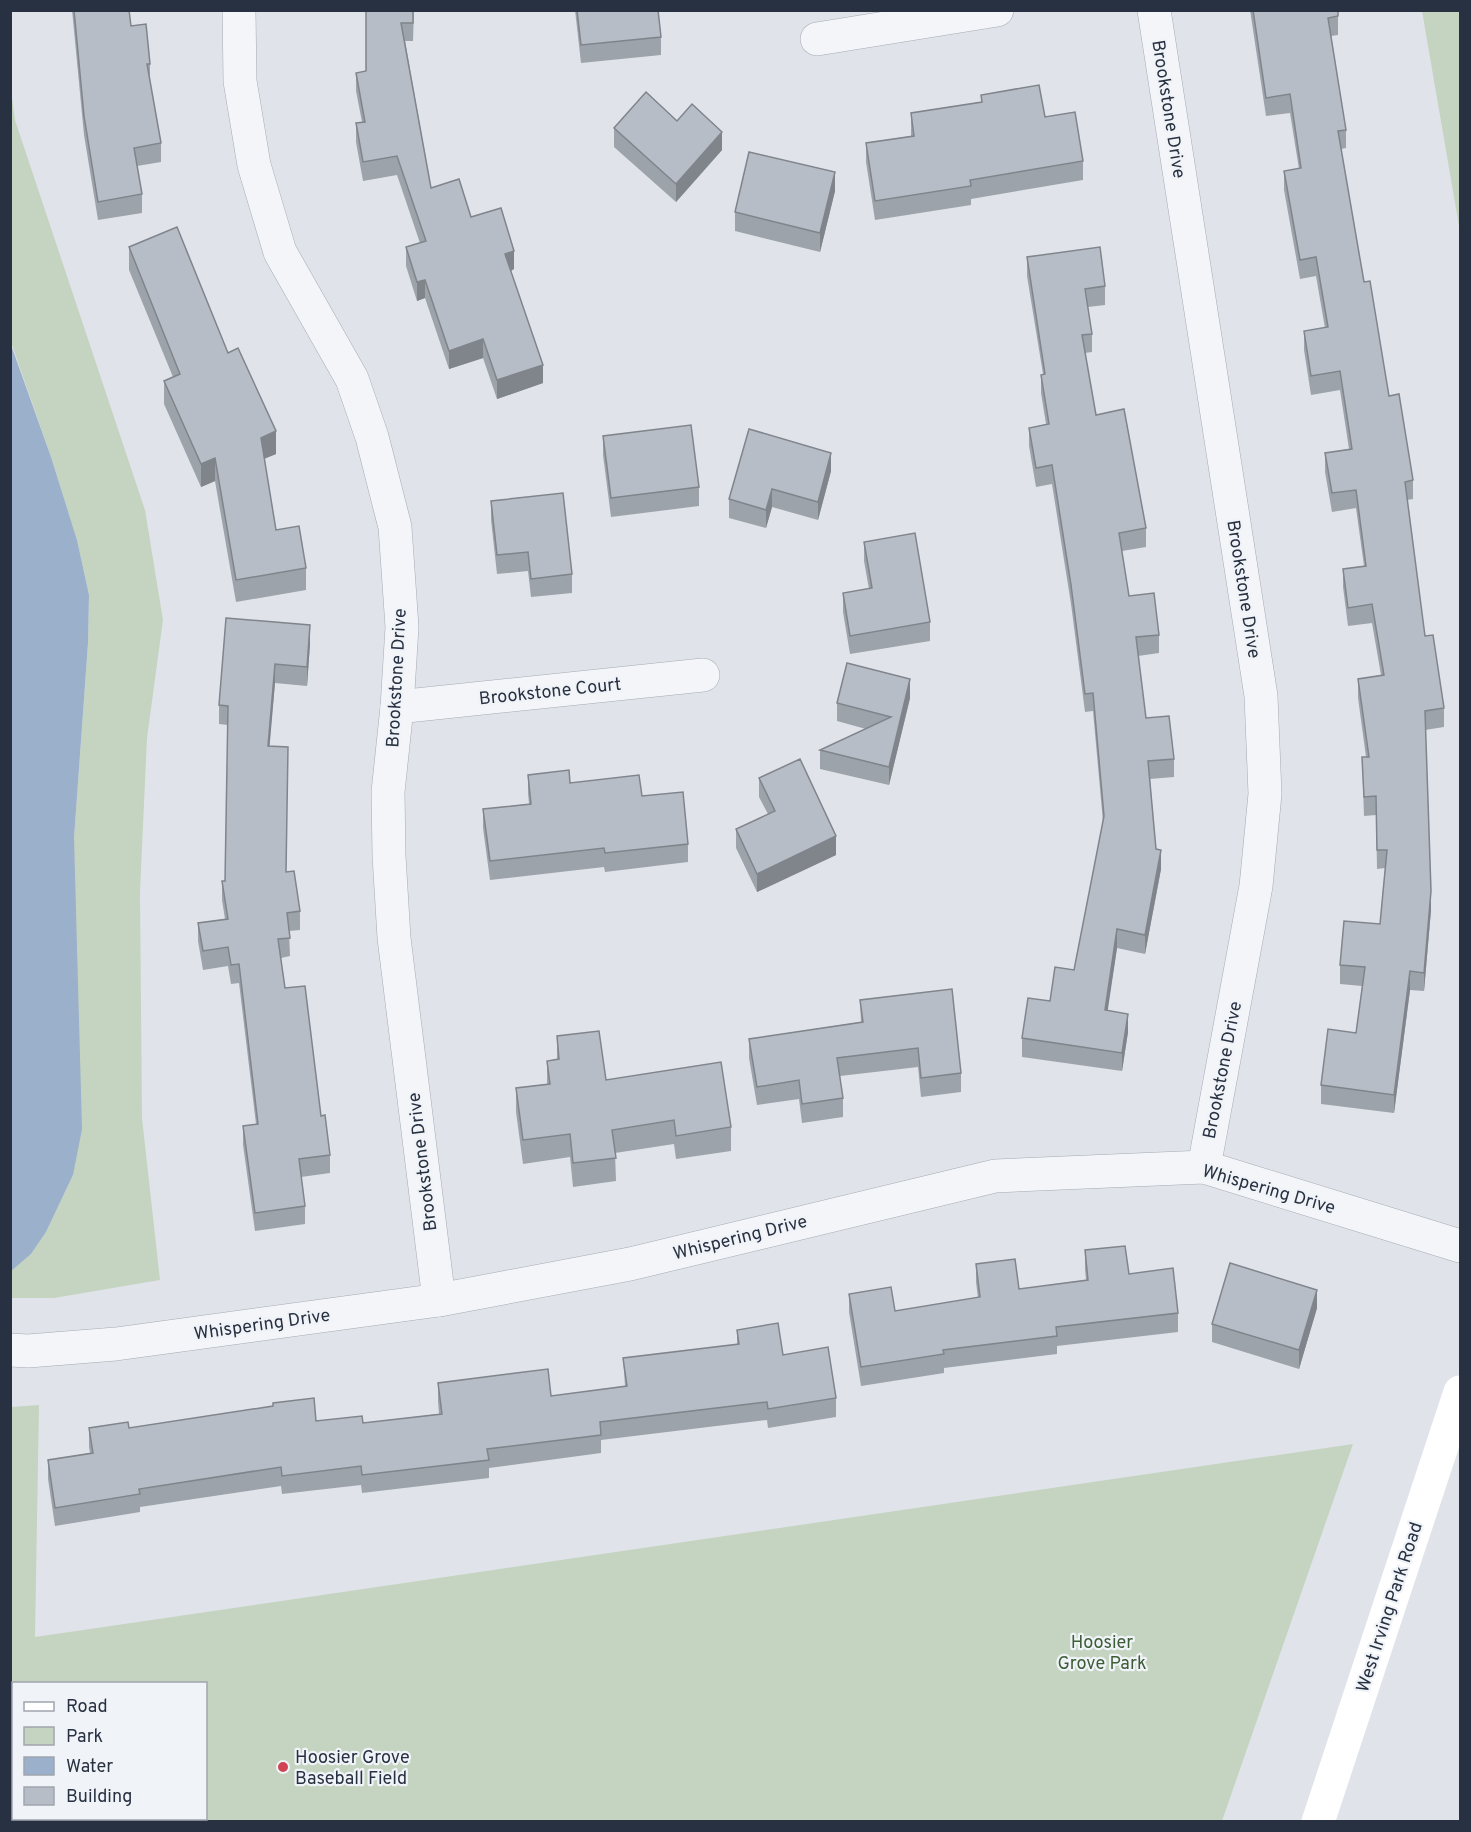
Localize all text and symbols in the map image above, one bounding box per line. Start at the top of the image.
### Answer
street label: Brookstone Drive [1145,38,1190,180]
street label: Brookstone Drive [1220,518,1265,660]
street label: Brookstone Drive [382,608,413,748]
street label: Brookstone Court [478,674,623,711]
street label: Brookstone Drive [1199,999,1248,1141]
street label: Brookstone Drive [404,1091,443,1233]
street label: Whispering Drive [1199,1160,1338,1220]
street label: Whispering Drive [671,1211,810,1266]
street label: Whispering Drive [193,1305,332,1346]
street label: West Irving Park Road [1352,1520,1429,1695]
park label: Hoosier Grove Park [1057,1632,1147,1676]
legend [12,1682,207,1820]
text: Road [66,1696,108,1719]
text: Park [66,1726,103,1749]
place label: Hoosier Grove Baseball Field [295,1747,410,1791]
text: Water [66,1756,113,1779]
marker: Hoosier Grove Baseball Field [276,1760,290,1774]
text: Building [66,1786,132,1809]

